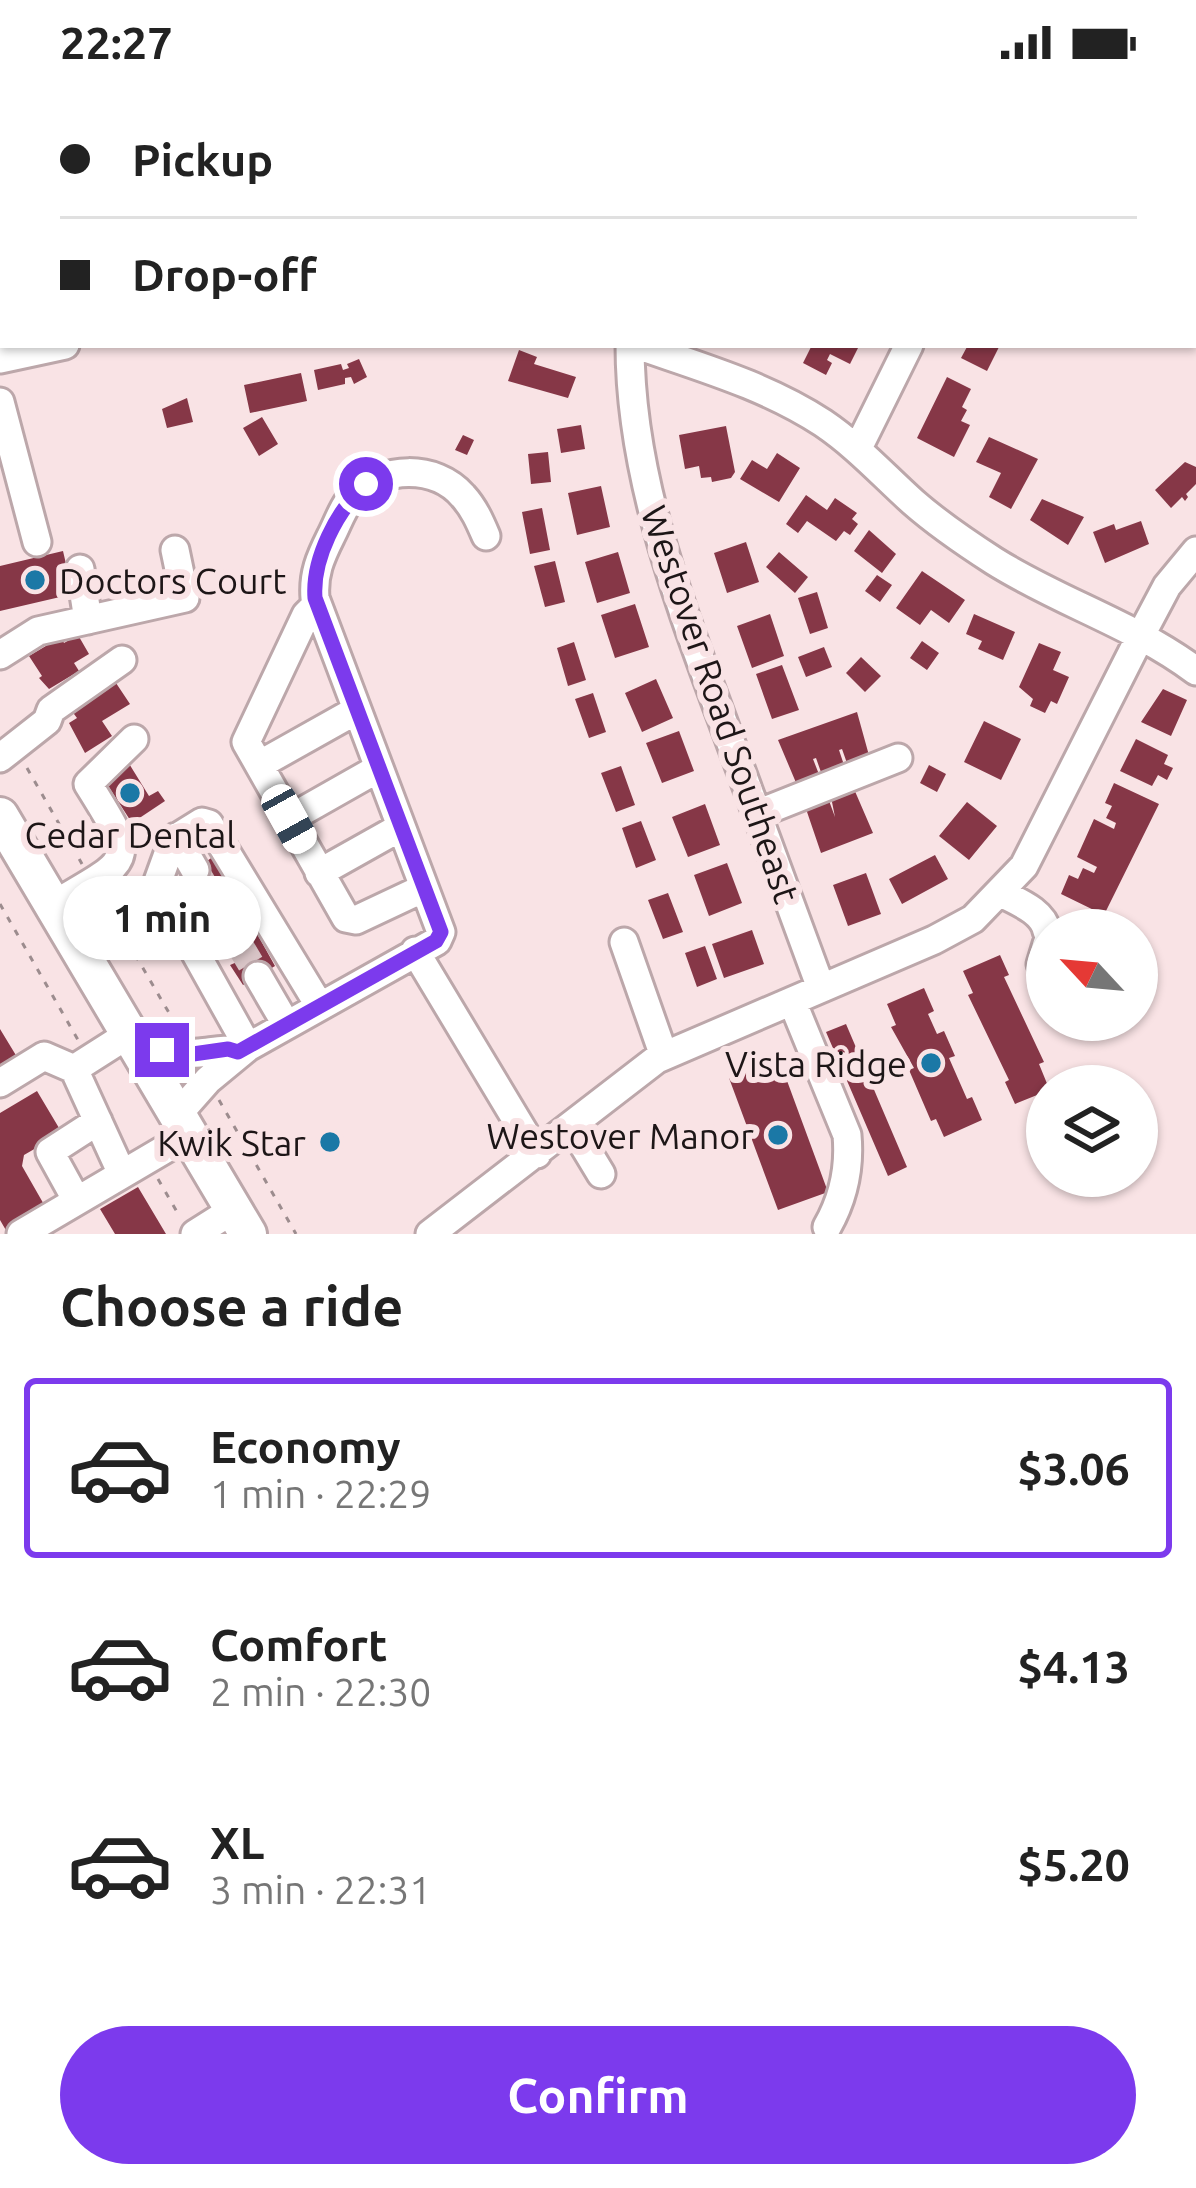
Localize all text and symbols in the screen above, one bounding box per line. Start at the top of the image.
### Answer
text: 22:27 [60,17,173,68]
text: Pickup [132,134,273,185]
text: Drop-off [132,249,317,300]
route start [339,457,393,511]
street label: Westover Road Southeast [634,500,808,908]
place label: Doctors Court [59,560,286,601]
marker: Doctors Court [22,567,48,593]
car [256,779,322,859]
marker: Cedar Dental [117,780,143,806]
place label: Cedar Dental [24,814,236,855]
callout: 1 min [63,876,261,960]
text: 1 min [113,896,211,939]
north arrow [1026,909,1158,1041]
map controls [1026,909,1158,1197]
route end [135,1023,189,1077]
place label: Vista Ridge [725,1043,907,1084]
marker: Vista Ridge [918,1050,944,1076]
button: layers [1026,1065,1158,1197]
place label: Westover Manor [486,1115,754,1156]
place label: Kwik Star [157,1122,306,1163]
marker: Westover Manor [765,1122,791,1148]
marker: Kwik Star [317,1129,343,1155]
text: Choose a ride [60,1276,403,1336]
icon: car [66,1414,174,1522]
text: Economy [210,1421,401,1472]
text: $3.06 [1017,1443,1130,1494]
text: 1 min · 22:29 [210,1472,431,1515]
icon: car [66,1612,174,1720]
text: Comfort [210,1619,387,1670]
text: $4.13 [1017,1641,1130,1692]
text: 2 min · 22:30 [210,1670,431,1713]
icon: car [66,1810,174,1918]
text: XL [210,1817,264,1868]
text: $5.20 [1017,1839,1130,1890]
text: 3 min · 22:31 [210,1868,431,1911]
button: Confirm [60,2026,1136,2164]

